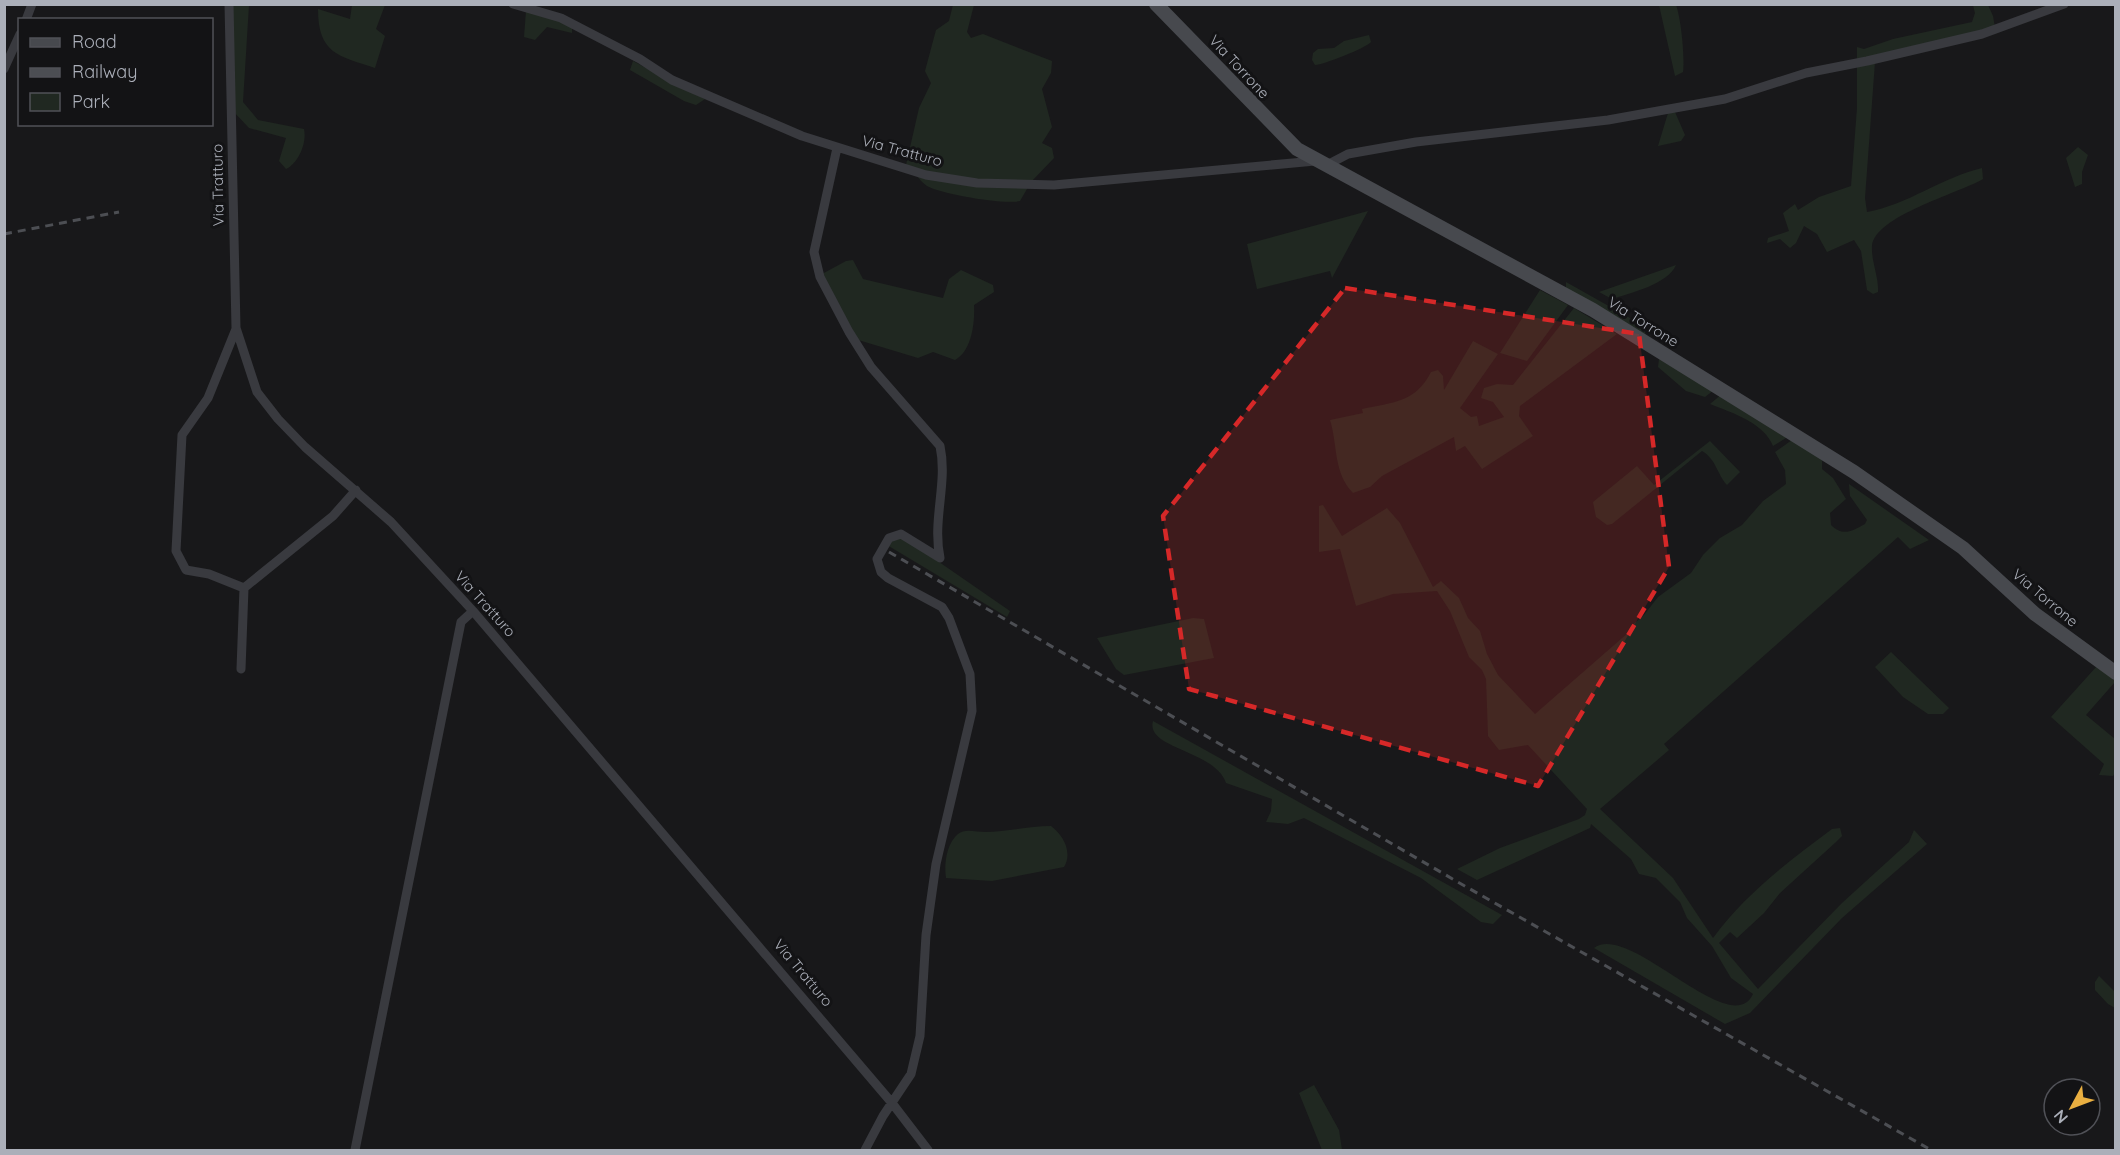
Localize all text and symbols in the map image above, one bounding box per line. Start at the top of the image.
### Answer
legend [18,18,213,126]
text: Road [72,30,117,53]
street label: Via Torrone [1205,31,1274,102]
text: Railway [72,60,138,83]
text: Park [72,90,110,113]
street label: Via Tratturo [860,131,944,170]
street label: Via Tratturo [207,144,228,226]
street label: Via Torrone [1604,292,1682,351]
street label: Via Torrone [2009,565,2082,631]
street label: Via Tratturo [451,567,520,641]
street label: Via Tratturo [770,935,837,1010]
north arrow [2042,1077,2102,1137]
text: N [2049,1106,2072,1128]

